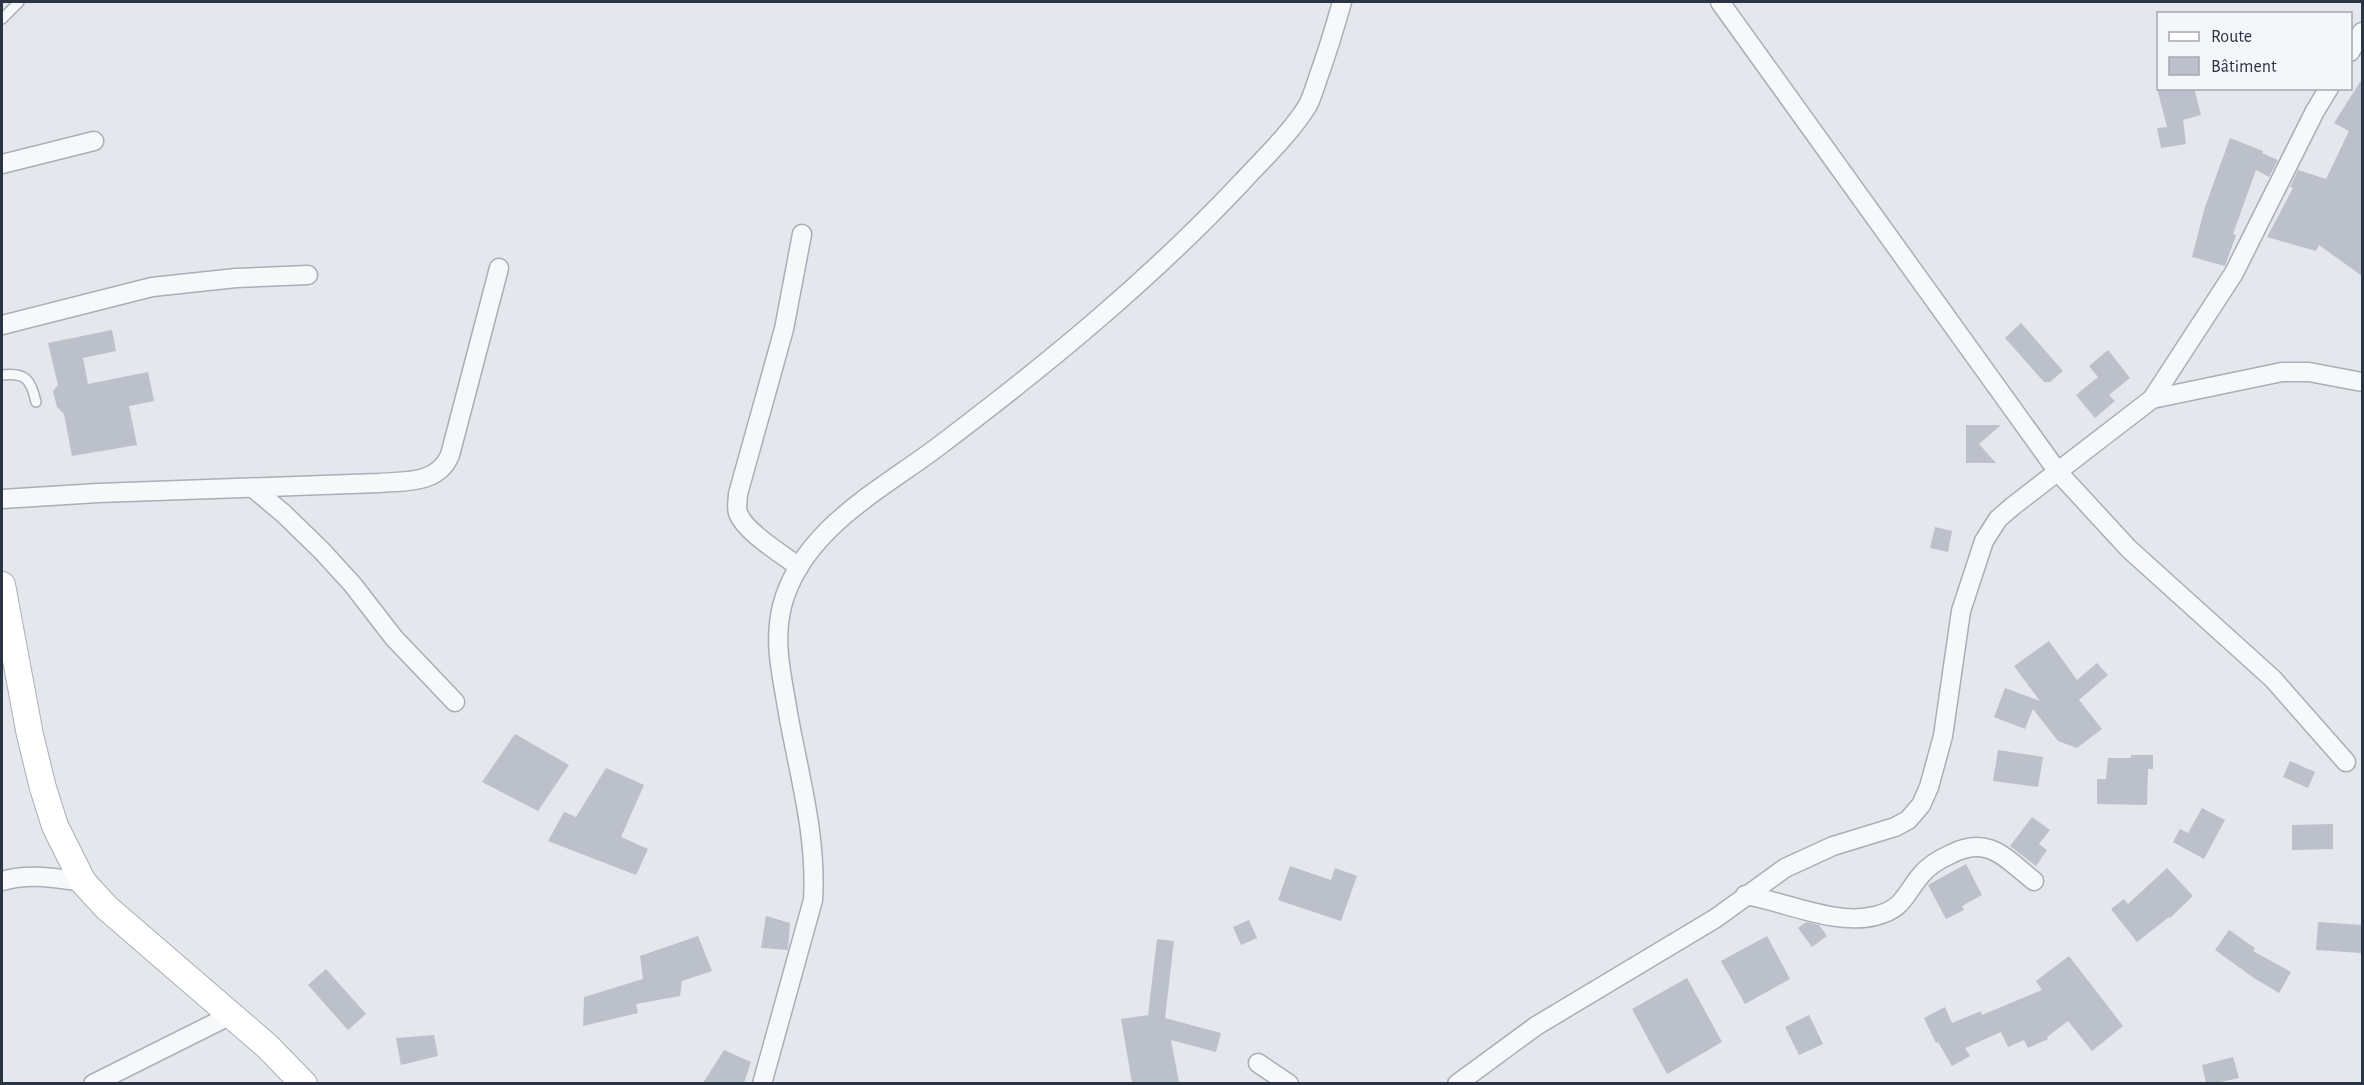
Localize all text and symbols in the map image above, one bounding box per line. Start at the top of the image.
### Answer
legend [2157,12,2352,90]
text: Route [2211,28,2252,46]
text: Bâtiment [2211,58,2277,76]

